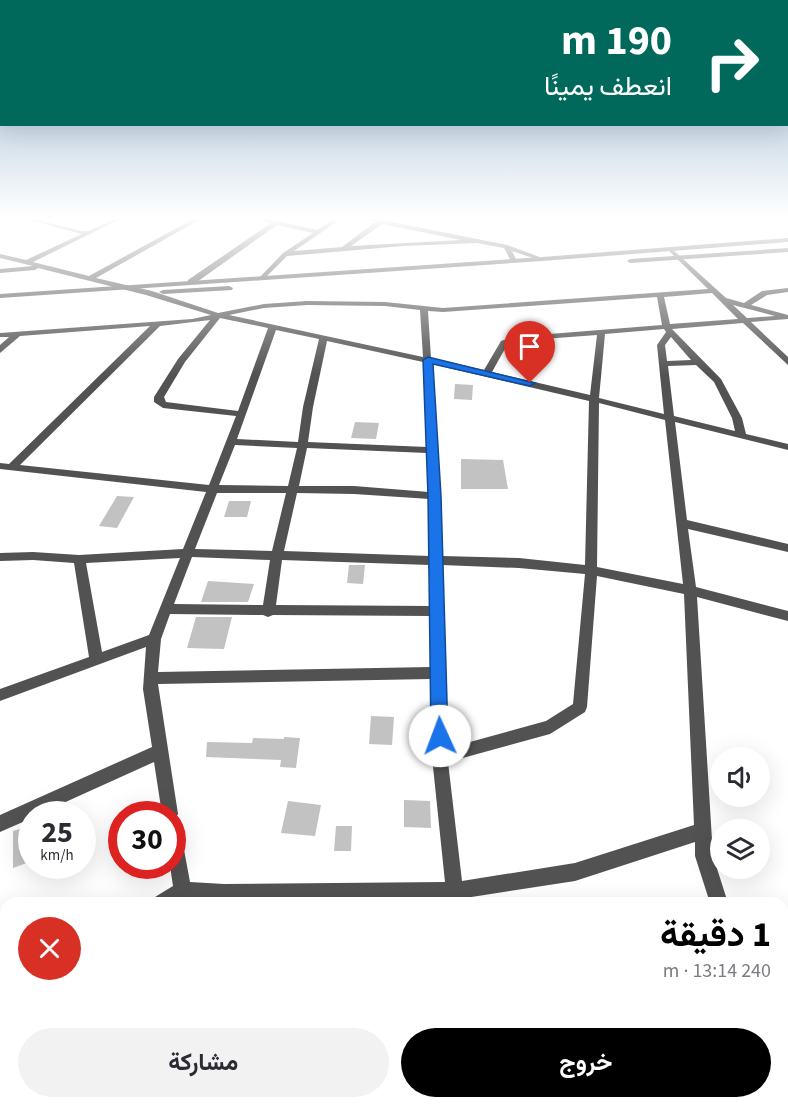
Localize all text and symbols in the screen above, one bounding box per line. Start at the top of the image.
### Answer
text: 190 m [561,11,672,71]
icon: right [693,24,771,102]
text: انعطف يمينًا [544,67,672,106]
pin [504,321,555,383]
icon: arrive [513,330,546,363]
position arrow [408,704,472,768]
map controls [710,747,770,879]
button: sound [710,747,770,807]
speed limit sign: 30 [108,801,186,879]
text: 25 [41,811,73,854]
button: layers [710,819,770,879]
text: km/h [40,845,74,866]
text: 1 دقيقة [660,909,771,960]
button: close [18,917,81,980]
text: 240 m · 13:14 [663,957,771,985]
button: مشاركة [18,1028,389,1097]
button: خروج [401,1028,771,1097]

